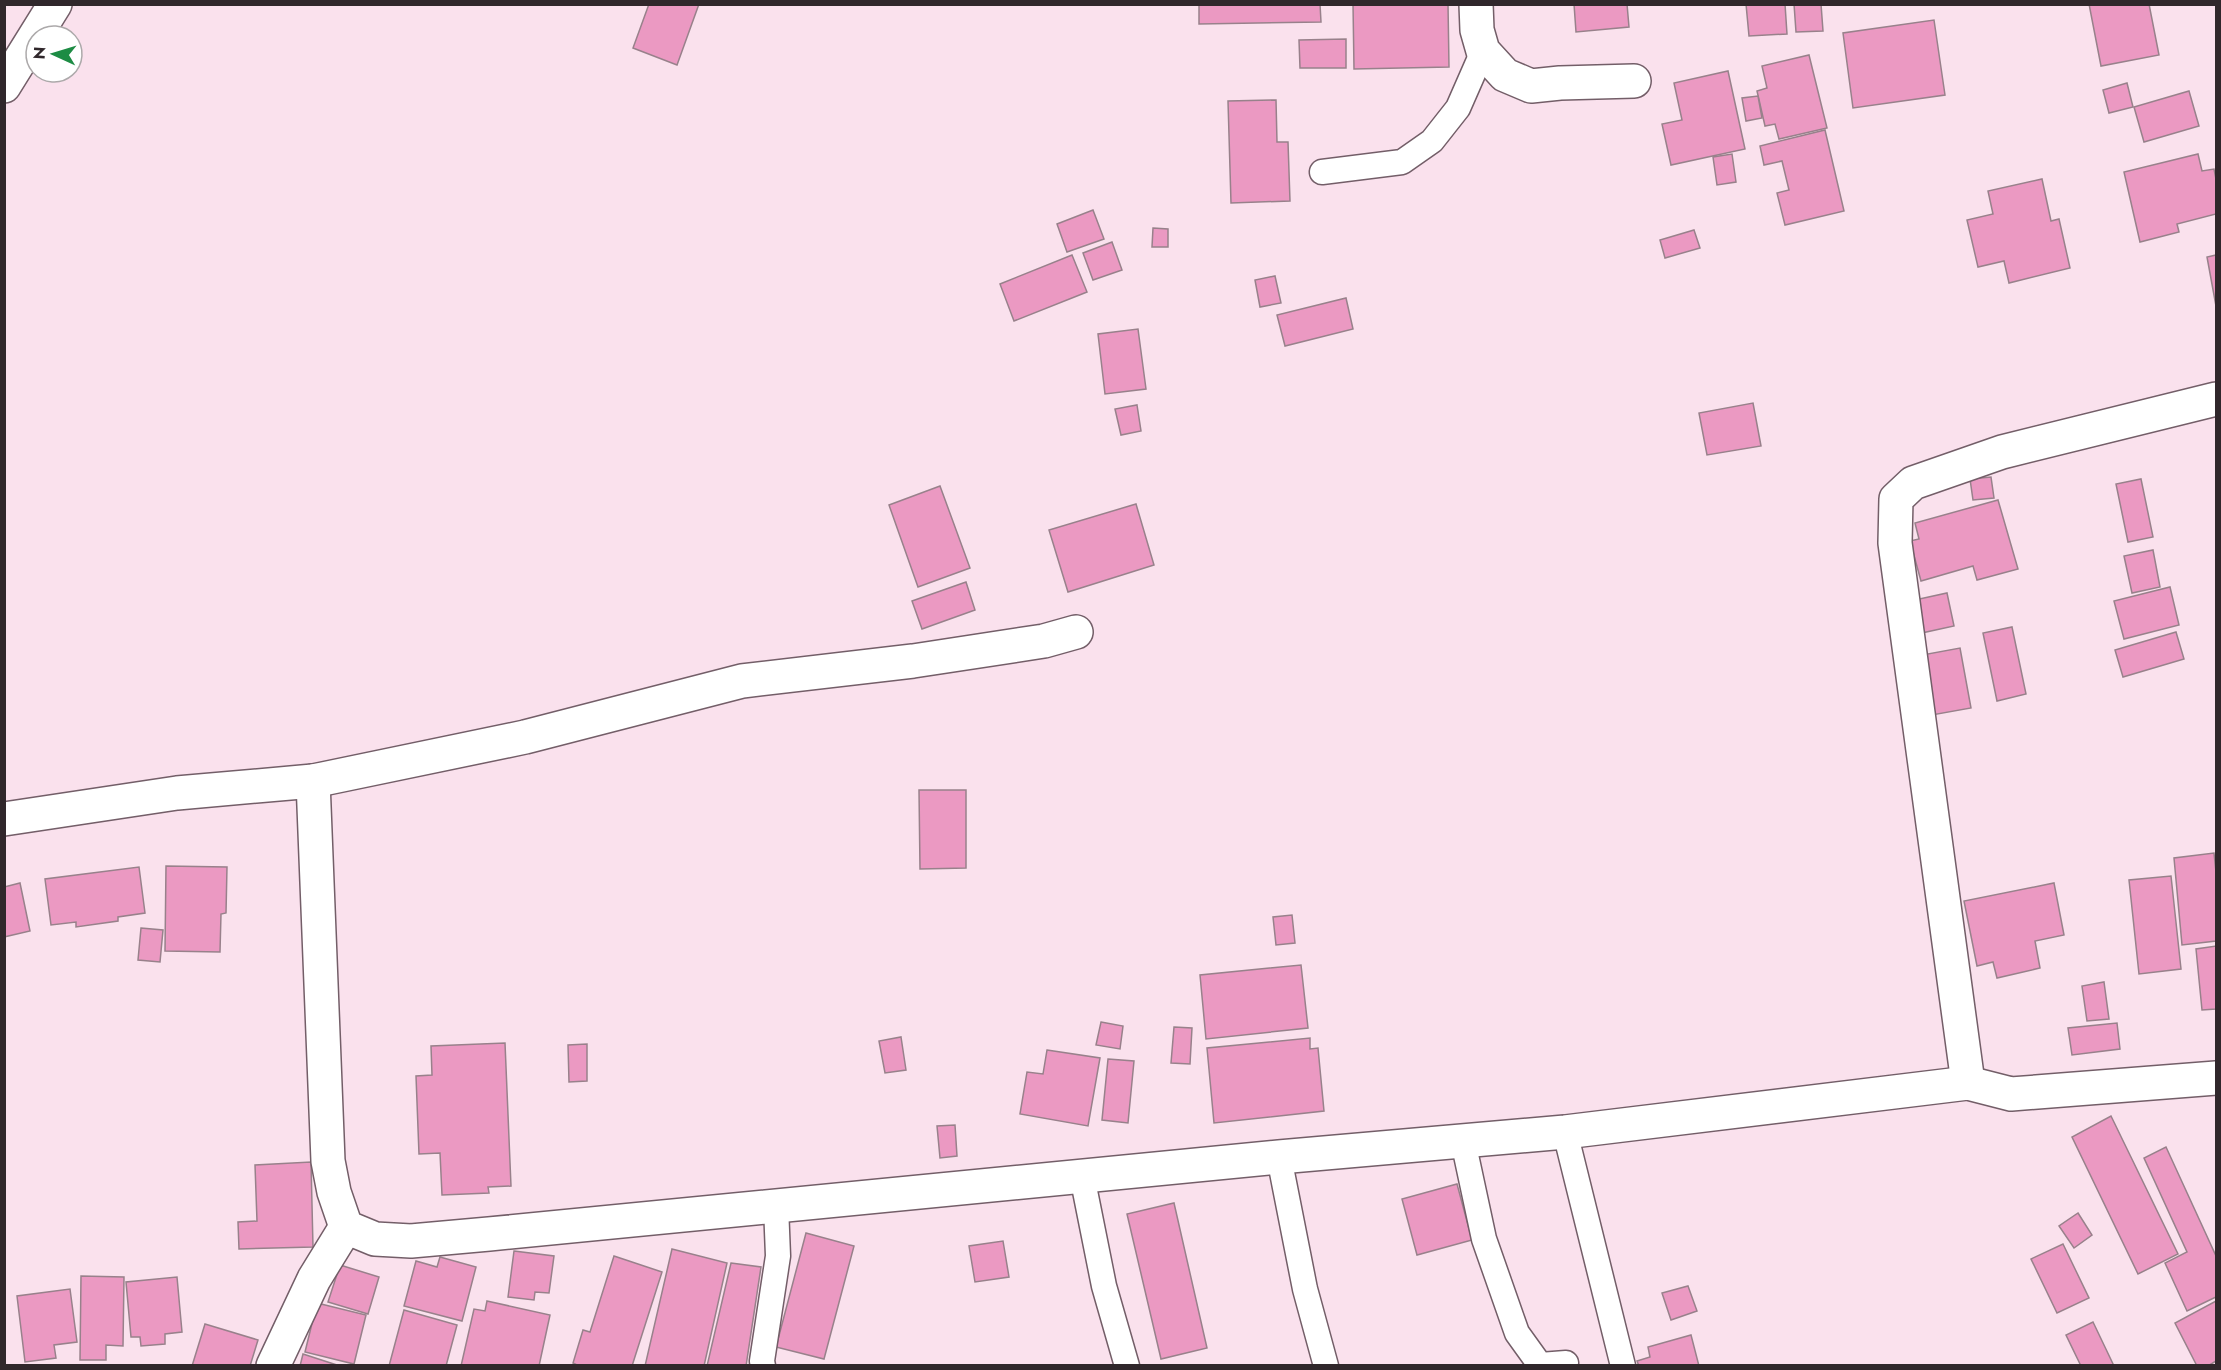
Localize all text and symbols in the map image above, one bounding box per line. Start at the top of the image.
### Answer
north arrow [24,24,84,84]
text: N [28,46,51,60]

